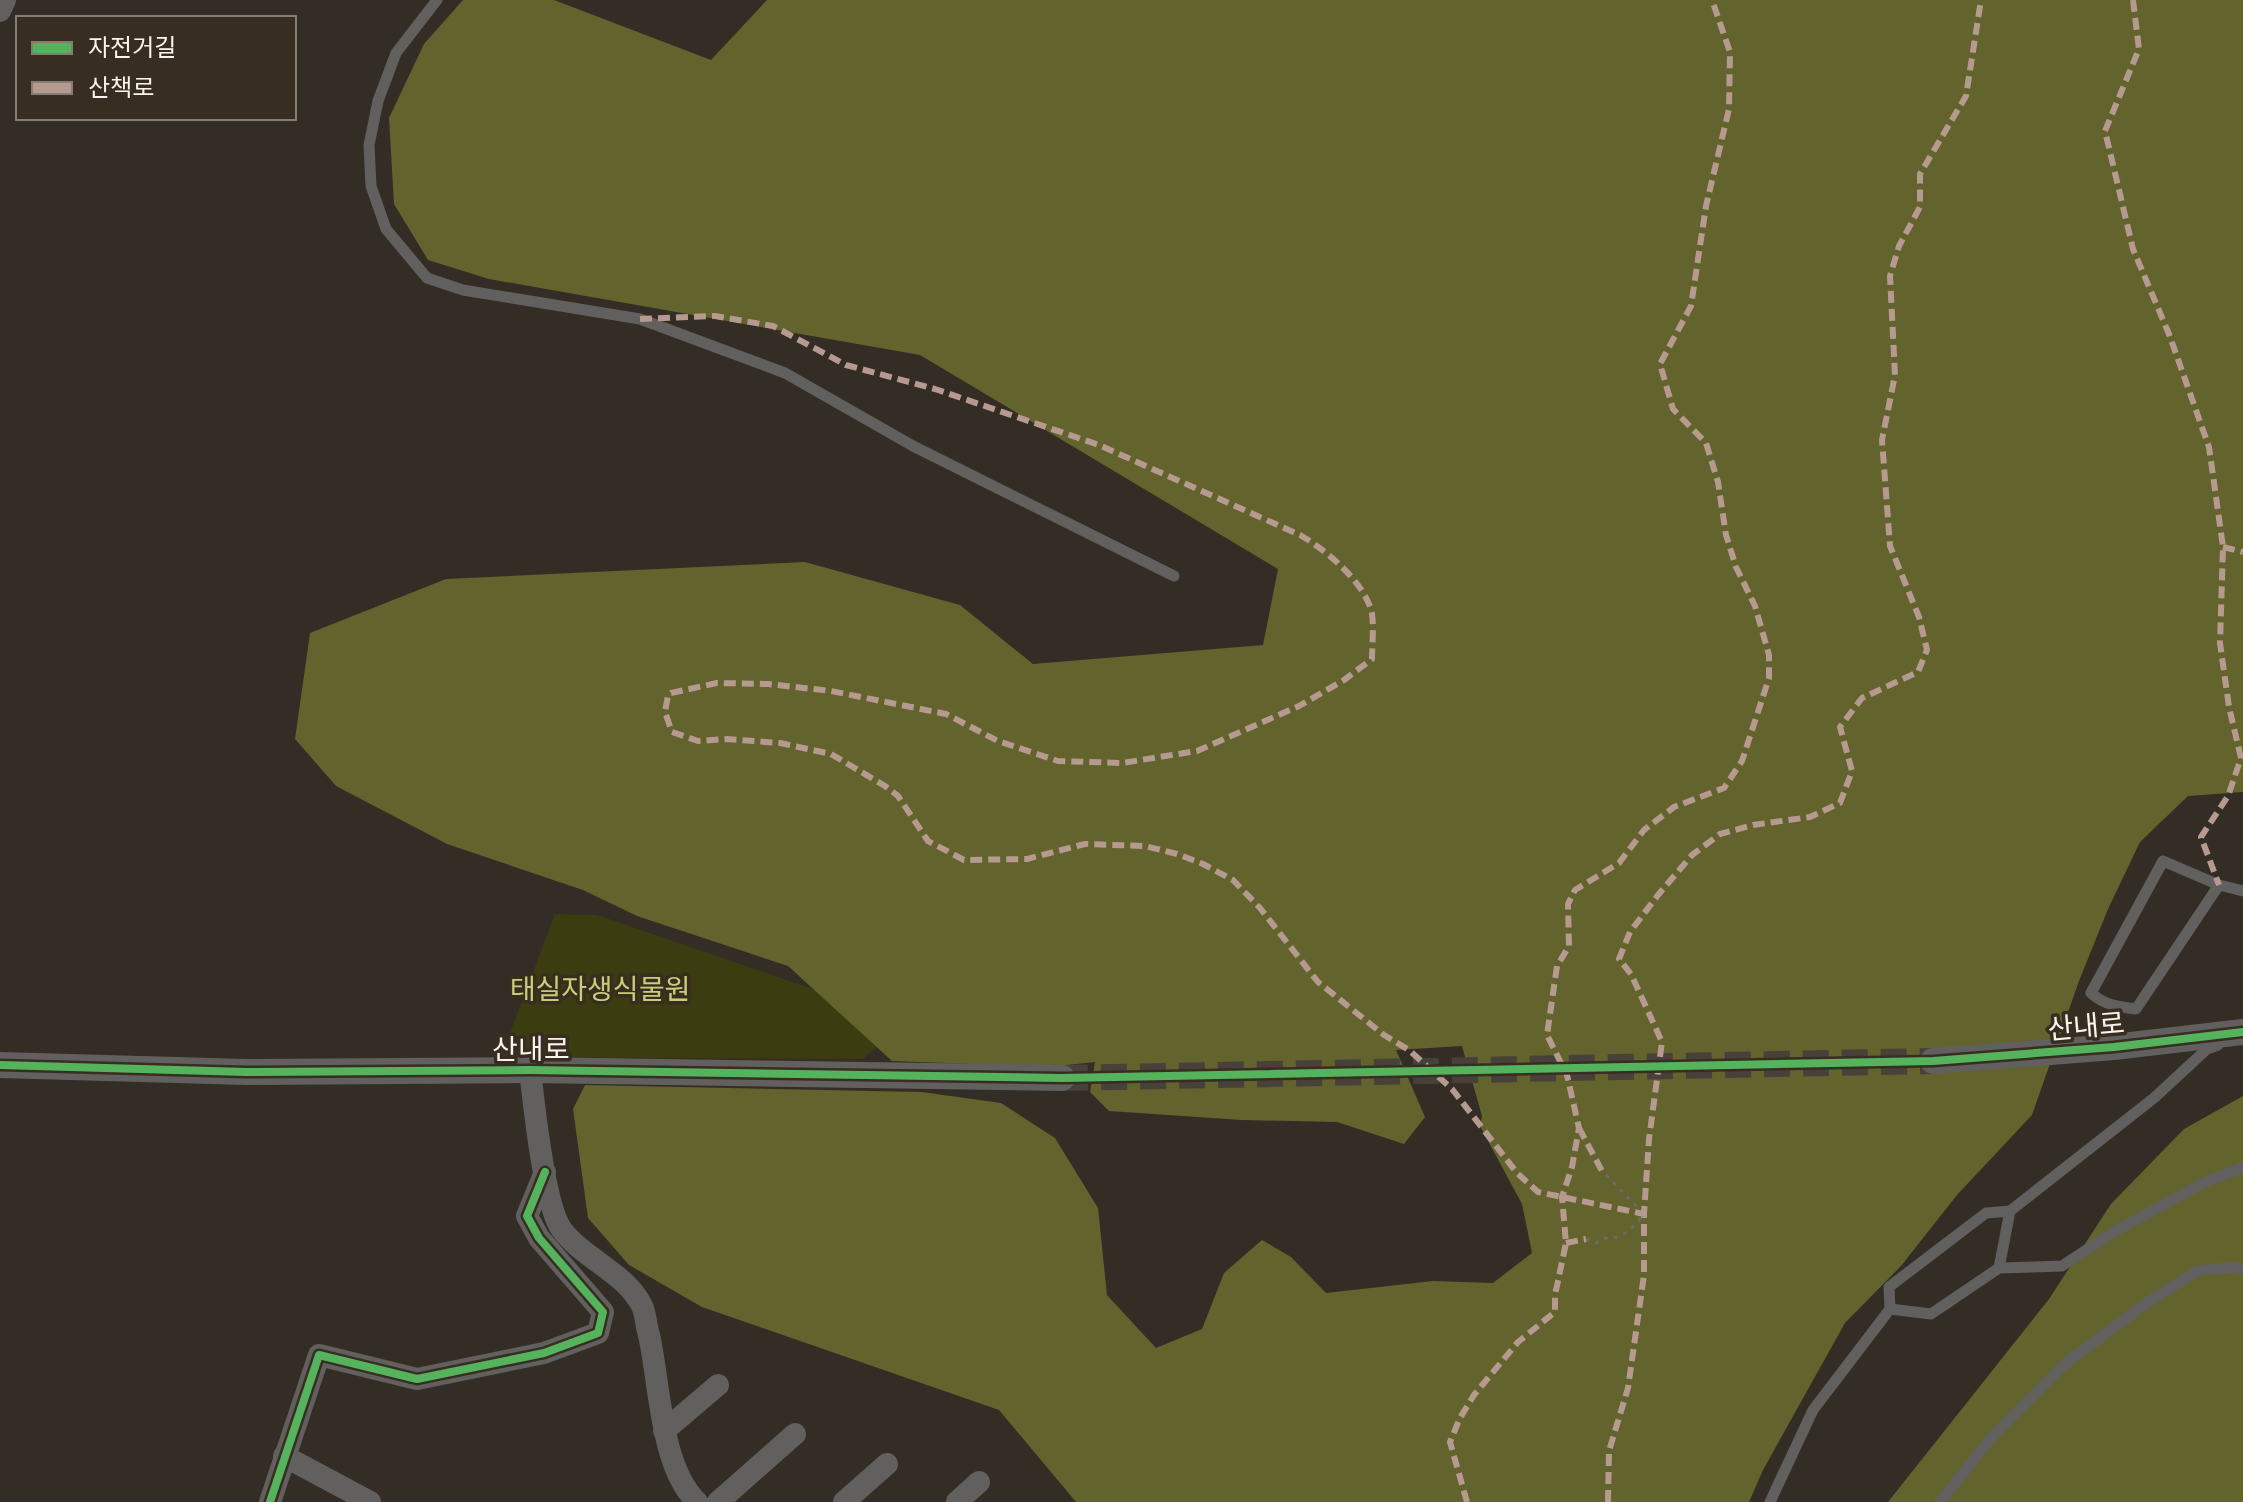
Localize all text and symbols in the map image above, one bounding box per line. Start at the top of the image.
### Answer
legend [16,16,296,120]
text: 자전거길 [88,32,176,63]
text: 산책로 [88,72,154,103]
park label: 태실자생식물원 [510,970,690,1007]
street label: 산내로 [2046,1004,2126,1047]
street label: 산내로 [492,1030,570,1067]

